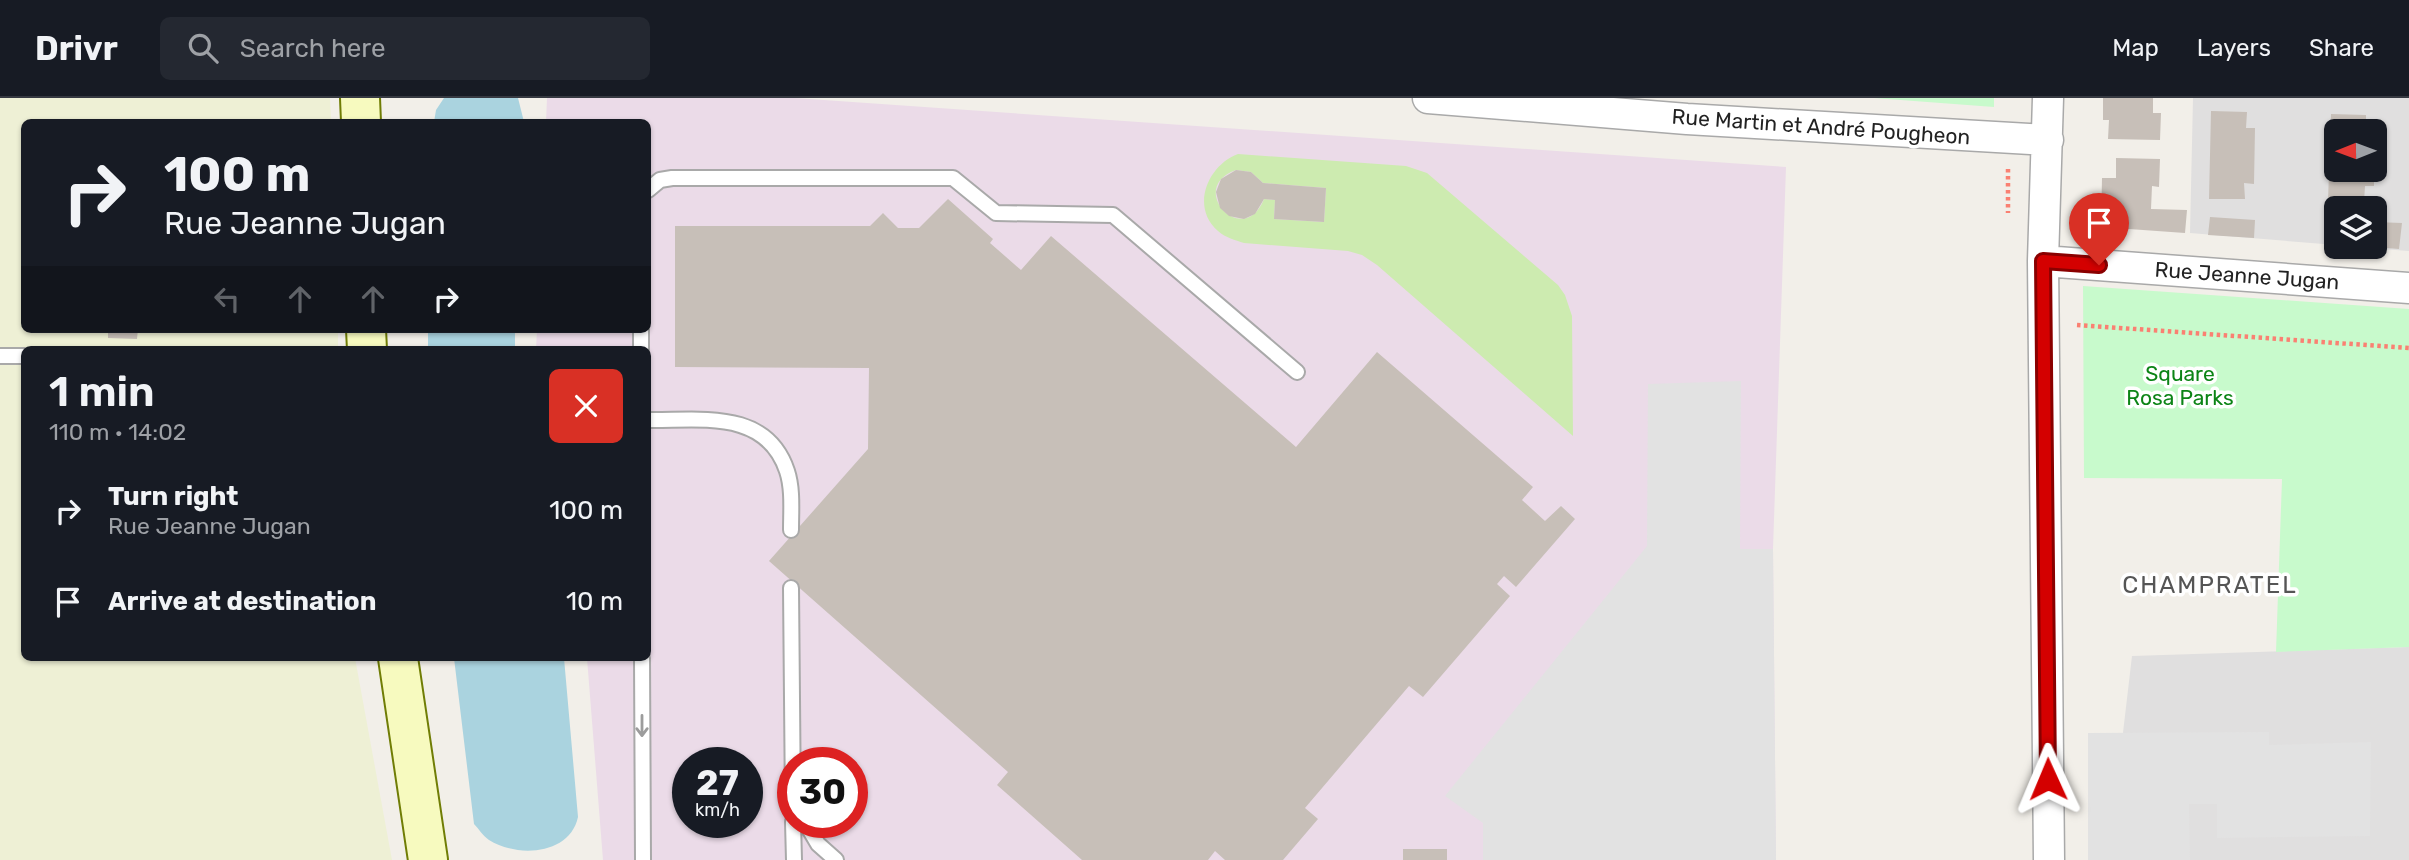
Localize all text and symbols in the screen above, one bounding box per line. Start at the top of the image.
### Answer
search box [160,17,650,80]
text: Drivr [35,29,118,68]
icon: search [184,29,222,67]
text: Search here [240,33,386,64]
text: Map [2112,34,2159,62]
text: Layers [2197,34,2271,62]
text: Share [2309,34,2374,62]
street label: Rue Martin et André Pougheon [1671,104,1971,149]
north arrow [2324,119,2387,182]
map controls [2324,119,2387,259]
text: 100 m [164,145,310,203]
icon: right [49,147,140,238]
pin [2069,193,2129,265]
button: layers [2324,196,2387,259]
text: Rue Jeanne Jugan [164,204,446,242]
icon: arrive [2080,204,2118,242]
street label: Rue Jeanne Jugan [2154,257,2340,294]
icon: left [208,280,246,318]
icon: ahead [281,280,319,318]
icon: ahead [354,280,392,318]
icon: right [427,280,465,318]
park label: Square Rosa Parks [2126,361,2234,410]
text: 1 min [49,367,155,417]
button: close [549,369,623,443]
text: 110 m · 14:02 [49,418,186,446]
text: Turn right [108,481,238,512]
icon: right [49,492,87,530]
text: 100 m [549,495,623,526]
text: Rue Jeanne Jugan [108,512,311,540]
district label: CHAMPRATEL [2122,571,2298,599]
icon: arrive [49,583,87,621]
text: Arrive at destination [108,586,376,617]
text: 10 m [566,586,623,617]
one-way arrow [635,714,649,737]
position arrow [2011,742,2085,816]
speed limit sign: 30 [777,747,868,838]
text: 27 [696,762,739,804]
text: km/h [695,799,740,821]

